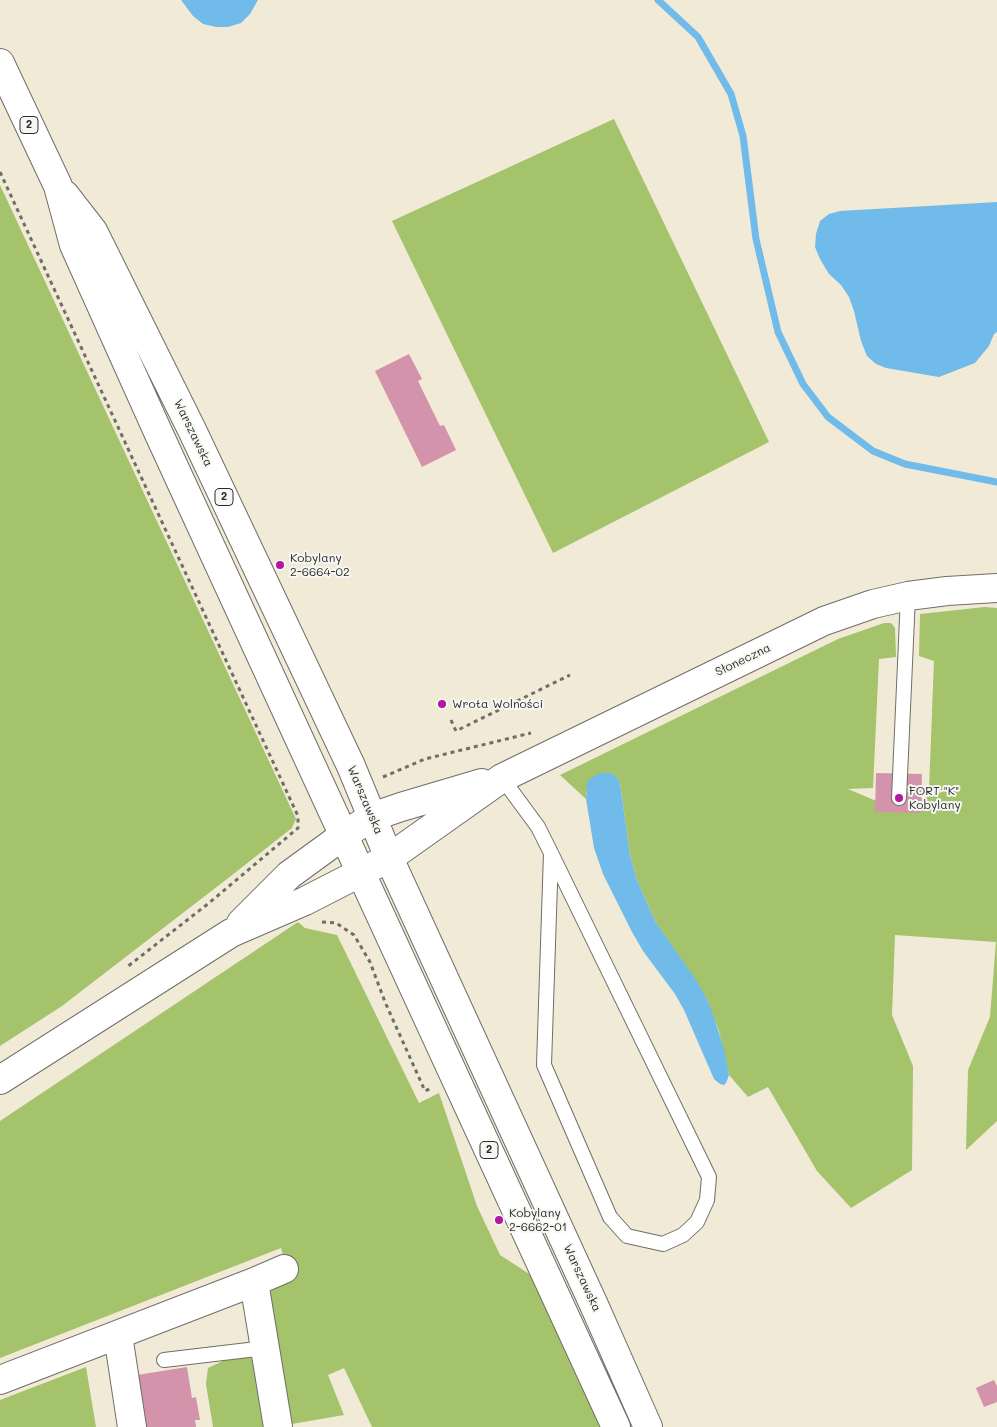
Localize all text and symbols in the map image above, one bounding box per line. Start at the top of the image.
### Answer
road number: 2 [20,116,38,134]
street label: Warszawska [171,397,215,469]
road number: 2 [215,488,233,506]
place label: Kobylany 2-6664-02 [290,551,350,579]
marker: Kobylany 2-6664-02 [274,559,286,571]
street label: Słoneczna [713,640,773,680]
place label: Wrota Wolności [452,697,543,711]
marker: Wrota Wolności [436,698,448,710]
street label: Warszawska [344,764,386,836]
place label: FORT "K" Kobylany [909,784,961,812]
marker: FORT "K" Kobylany [893,792,905,804]
road number: 2 [480,1142,498,1158]
place label: Kobylany 2-6662-01 [509,1206,567,1234]
marker: Kobylany 2-6662-01 [493,1214,505,1226]
street label: Warszawska [560,1242,604,1314]

